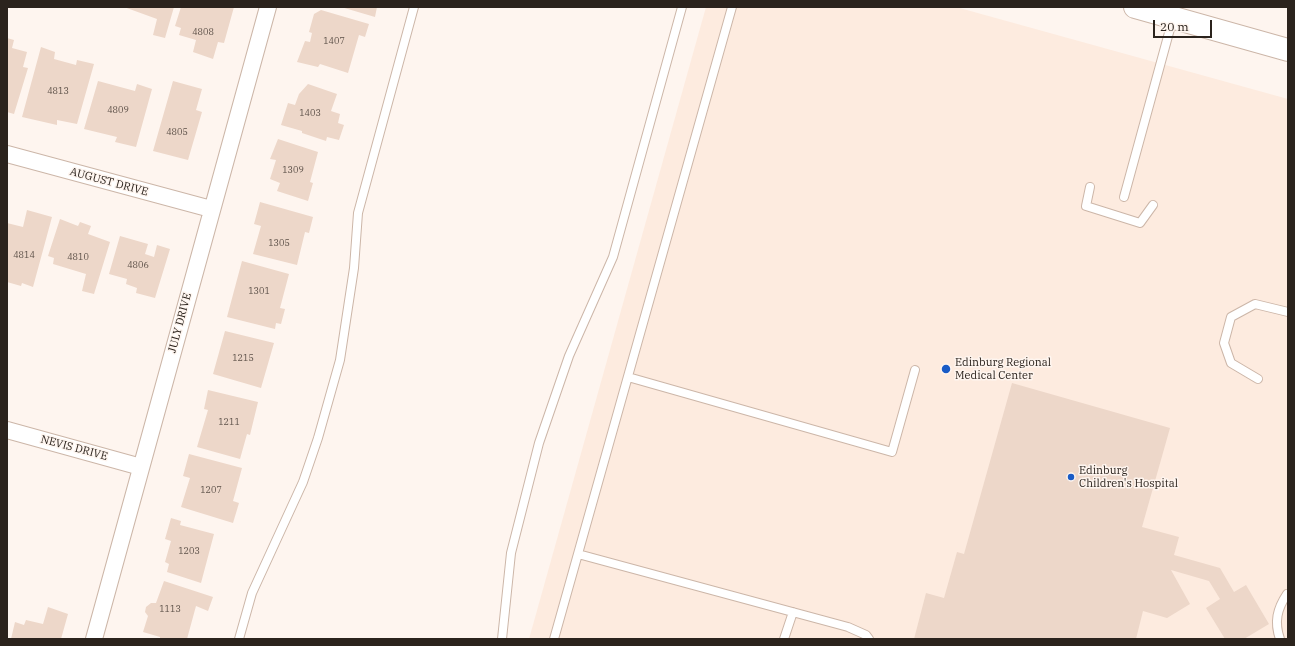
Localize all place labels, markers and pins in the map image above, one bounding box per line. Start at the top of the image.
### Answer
place label: Edinburg Regional Medical Center [955,356,1051,382]
marker: Edinburg Regional Medical Center [940,363,952,375]
place label: Edinburg Children's Hospital [1079,464,1178,490]
marker: Edinburg Children's Hospital [1066,472,1076,482]

